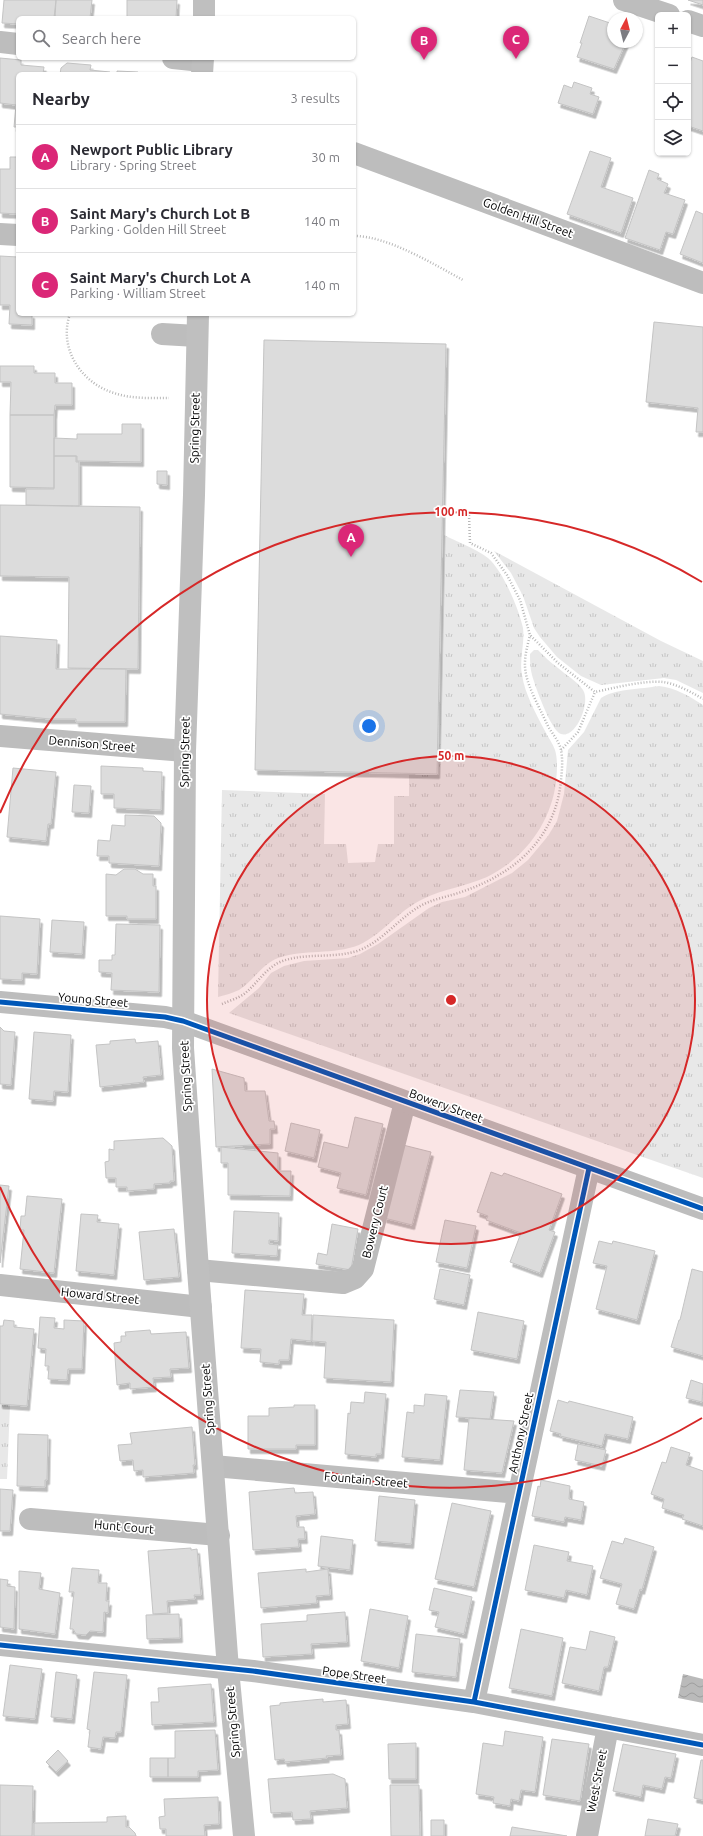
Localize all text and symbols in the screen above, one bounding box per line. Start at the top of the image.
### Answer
north arrow [607,12,643,48]
map controls [655,12,691,156]
button: + [655,12,691,48]
search box [16,16,356,60]
pin: C [503,26,529,59]
icon: search [30,27,52,49]
pin: B [411,27,437,60]
text: Search here [62,30,141,47]
button: − [655,48,691,84]
button: locate [655,84,691,120]
text: Nearby [32,89,90,108]
text: 3 results [290,91,340,105]
button: layers [655,120,691,156]
text: Newport Public Library [70,141,233,158]
text: A [40,150,50,164]
text: 30 m [311,150,340,164]
text: Library · Spring Street [70,158,196,172]
street label: Golden Hill Street [481,195,575,240]
text: Saint Mary's Church Lot B [70,205,250,222]
text: B [41,214,49,228]
text: 140 m [304,214,340,228]
text: Parking · Golden Hill Street [70,222,226,236]
text: Saint Mary's Church Lot A [70,269,251,286]
text: C [41,278,49,292]
text: 140 m [304,278,340,292]
text: Parking · William Street [70,286,206,300]
street label: Spring Street [187,392,202,463]
text: 100 m [434,505,468,518]
pin: A [338,524,364,557]
street label: Spring Street [177,716,192,787]
your location [359,716,379,736]
street label: Dennison Street [48,733,136,754]
text: 50 m [438,749,464,762]
street label: Young Street [57,990,129,1009]
centre of rings [444,993,458,1007]
street label: Spring Street [177,1040,194,1112]
street label: Bowery Street [408,1086,485,1125]
street label: Bowery Court [359,1184,390,1260]
street label: Howard Street [60,1285,140,1306]
street label: Spring Street [199,1363,216,1435]
street label: Anthony Street [506,1391,535,1474]
street label: Fountain Street [324,1469,409,1490]
street label: Hunt Court [94,1517,155,1536]
street label: Pope Street [321,1664,387,1685]
street label: Spring Street [223,1686,242,1758]
street label: West Street [584,1748,609,1813]

